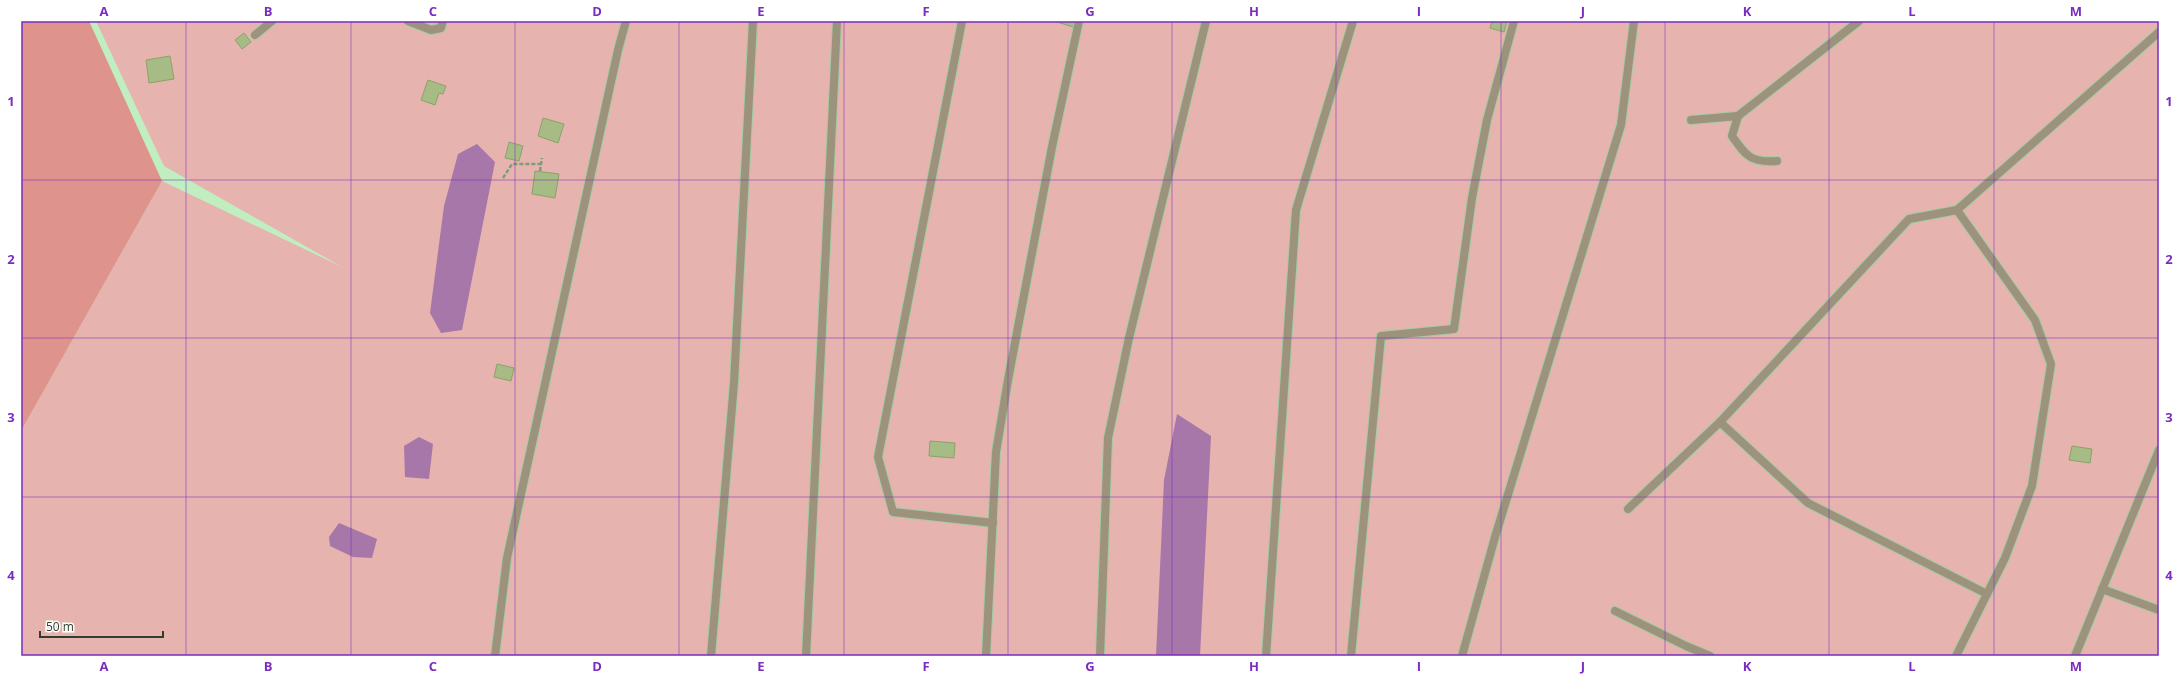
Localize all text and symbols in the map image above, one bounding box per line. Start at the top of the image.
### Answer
text: A [100,2,109,20]
text: B [264,2,273,20]
text: C [429,2,437,20]
text: D [592,2,602,20]
text: E [757,2,765,20]
text: F [922,2,930,20]
text: G [1085,2,1095,20]
text: H [1249,2,1259,20]
text: I [1417,2,1421,20]
text: J [1580,2,1585,20]
text: K [1743,2,1752,20]
text: L [1908,2,1916,20]
text: M [2070,2,2082,20]
text: 1 [7,92,15,110]
text: 1 [2165,92,2173,110]
text: 2 [7,250,15,268]
text: 2 [2165,250,2173,268]
text: 3 [7,408,15,426]
text: 3 [2165,408,2173,426]
text: 4 [7,566,15,584]
text: 4 [2165,566,2173,584]
scale bar [40,613,163,639]
text: 50 m [46,618,74,635]
text: A [100,657,109,675]
text: B [264,657,273,675]
text: C [429,657,437,675]
text: D [592,657,602,675]
text: E [757,657,765,675]
text: F [922,657,930,675]
text: G [1085,657,1095,675]
text: H [1249,657,1259,675]
text: I [1417,657,1421,675]
text: J [1580,657,1585,675]
text: K [1743,657,1752,675]
text: L [1908,657,1916,675]
text: M [2070,657,2082,675]

